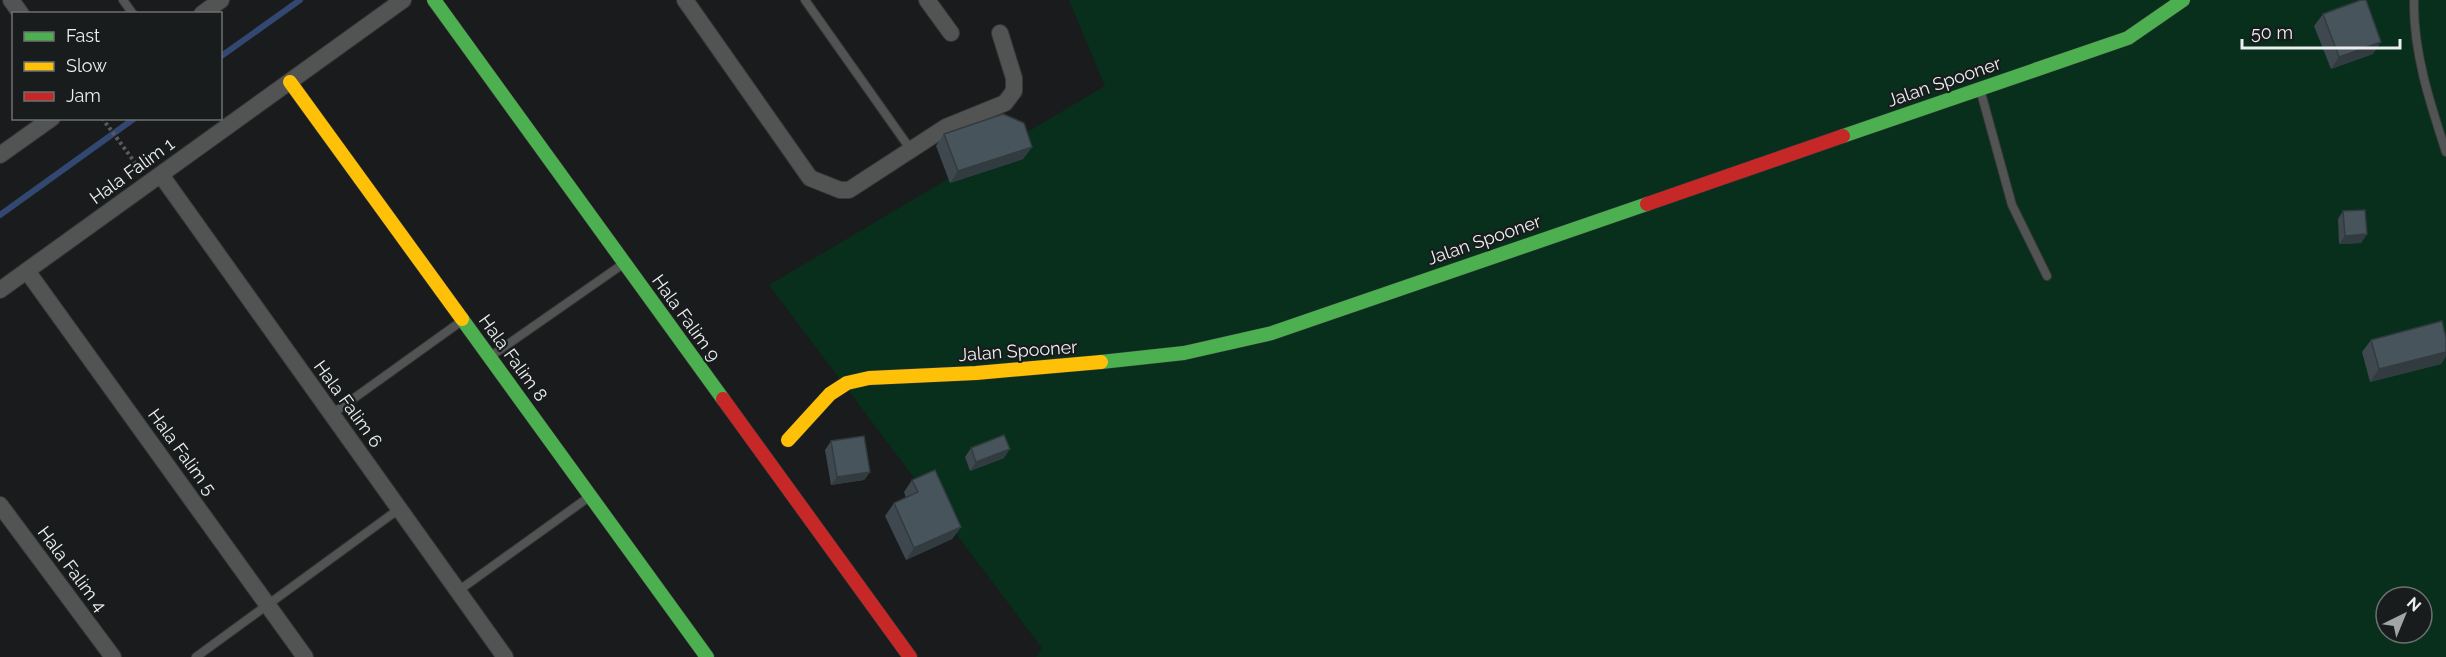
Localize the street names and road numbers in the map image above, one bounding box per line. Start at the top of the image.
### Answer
street label: Jalan Spooner [1884,52,2004,111]
street label: Hala Falim 1 [85,133,178,208]
street label: Jalan Spooner [1424,210,1544,269]
street label: Hala Falim 9 [648,270,725,365]
street label: Hala Falim 8 [475,310,552,405]
street label: Jalan Spooner [958,336,1079,365]
street label: Hala Falim 6 [310,356,387,451]
street label: Hala Falim 5 [144,405,221,499]
street label: Hala Falim 4 [34,522,111,616]

